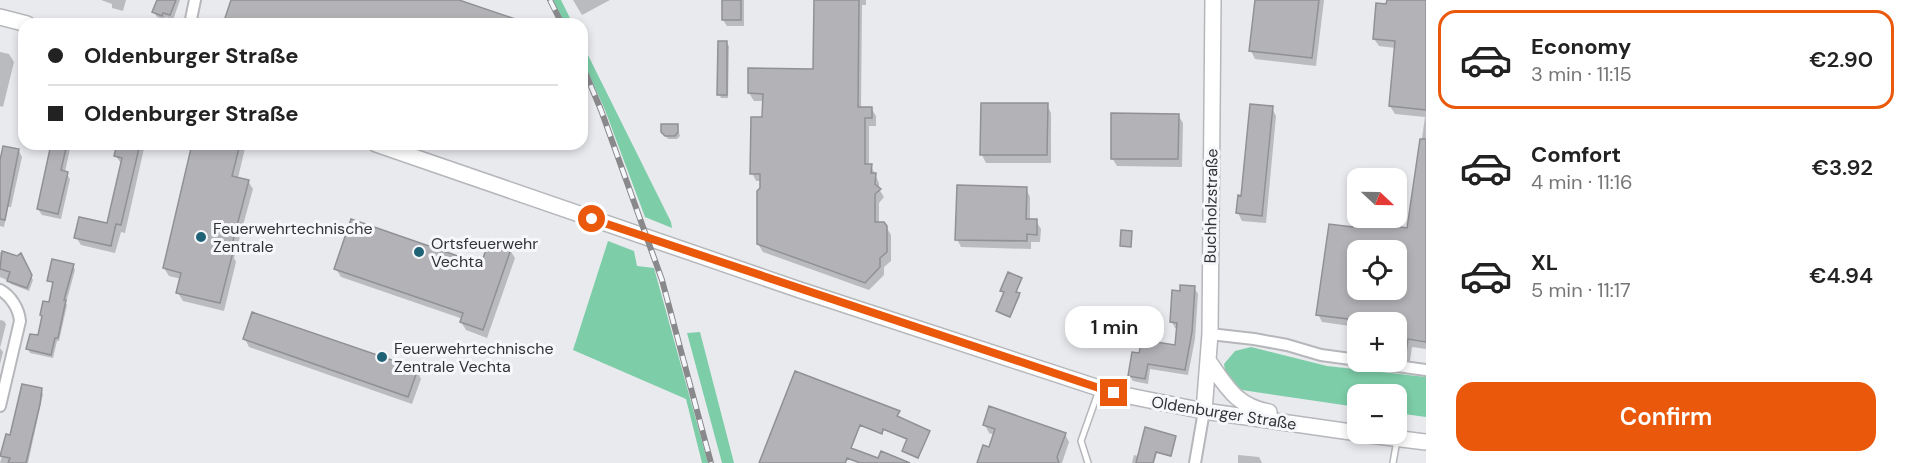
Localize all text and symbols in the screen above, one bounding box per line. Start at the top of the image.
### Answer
text: Economy [1531,32,1631,61]
icon: car [1459,33,1513,87]
text: Oldenburger Straße [84,41,299,70]
text: €2.90 [1809,45,1873,74]
text: 3 min · 11:15 [1531,61,1632,87]
text: Oldenburger Straße [84,99,299,128]
text: Comfort [1531,140,1621,169]
icon: car [1459,141,1513,195]
street label: Buchholzstraße [1199,148,1223,264]
text: €3.92 [1812,153,1873,182]
north arrow [1347,168,1407,228]
map controls [1347,168,1407,444]
text: 4 min · 11:16 [1531,169,1632,195]
route start [578,205,605,232]
place label: Feuerwehrtechnische Zentrale [213,218,373,257]
marker: Feuerwehrtechnische Zentrale [194,230,208,244]
place label: Ortsfeuerwehr Vechta [431,233,538,272]
button: locate [1347,240,1407,300]
marker: Ortsfeuerwehr Vechta [412,245,426,259]
text: XL [1531,248,1558,277]
icon: car [1459,249,1513,303]
text: €4.94 [1809,261,1873,290]
text: 5 min · 11:17 [1531,277,1631,303]
callout: 1 min [1064,306,1164,348]
button: + [1347,312,1407,372]
text: 1 min [1091,314,1138,340]
place label: Feuerwehrtechnische Zentrale Vechta [394,338,554,377]
marker: Feuerwehrtechnische Zentrale Vechta [375,350,389,364]
route end [1100,379,1127,406]
button: Confirm [1456,382,1876,451]
button: − [1347,384,1407,444]
street label: Oldenburger Straße [1150,391,1298,435]

